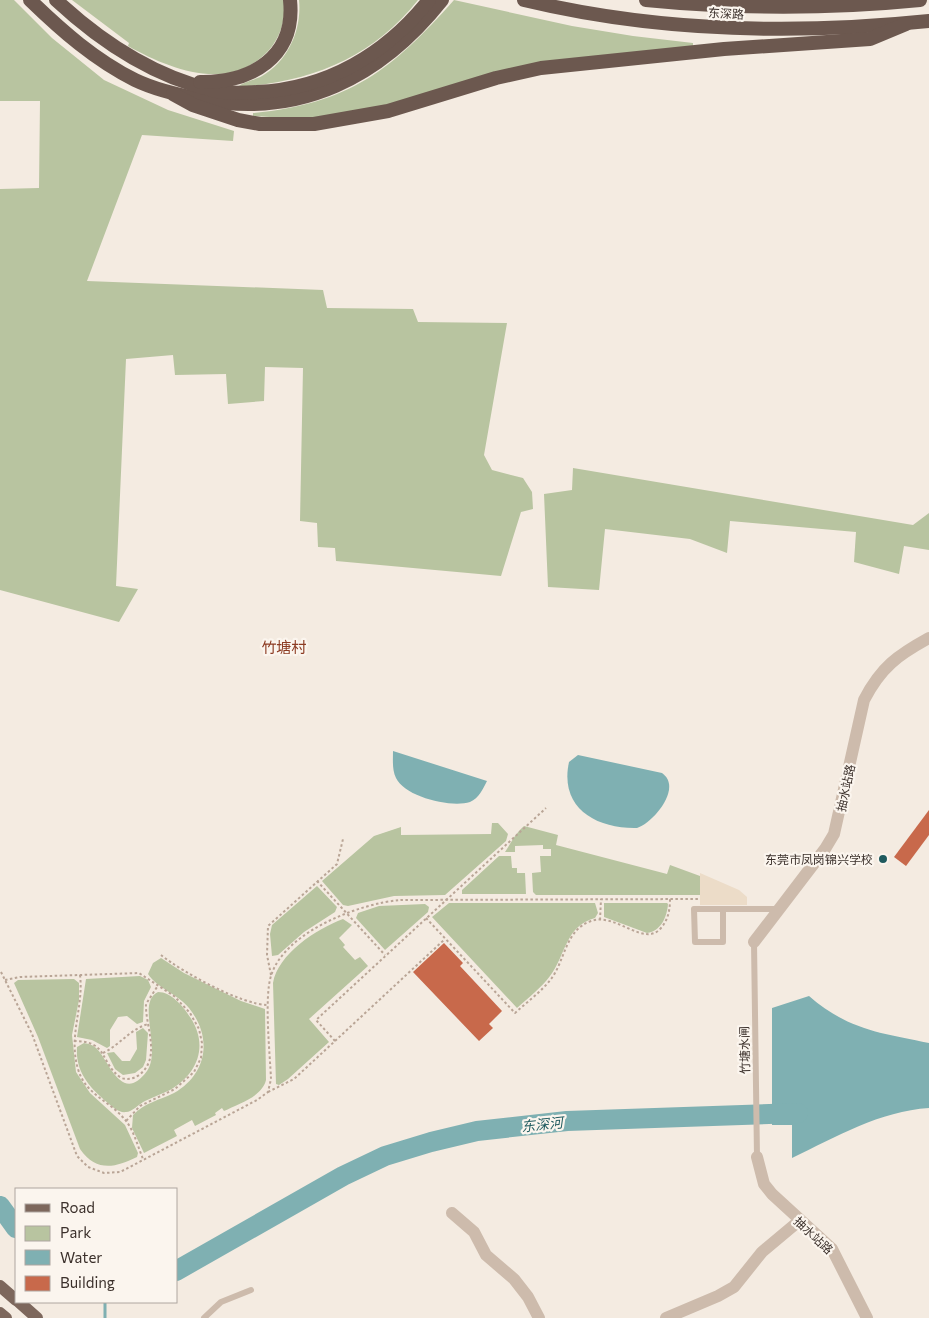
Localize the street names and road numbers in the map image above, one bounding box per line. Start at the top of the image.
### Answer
street label: 东深路 [708,5,744,21]
street label: 抽水站路 [833,763,857,813]
street label: 竹塘水闸 [737,1026,751,1074]
street label: 抽水站路 [792,1214,836,1256]

